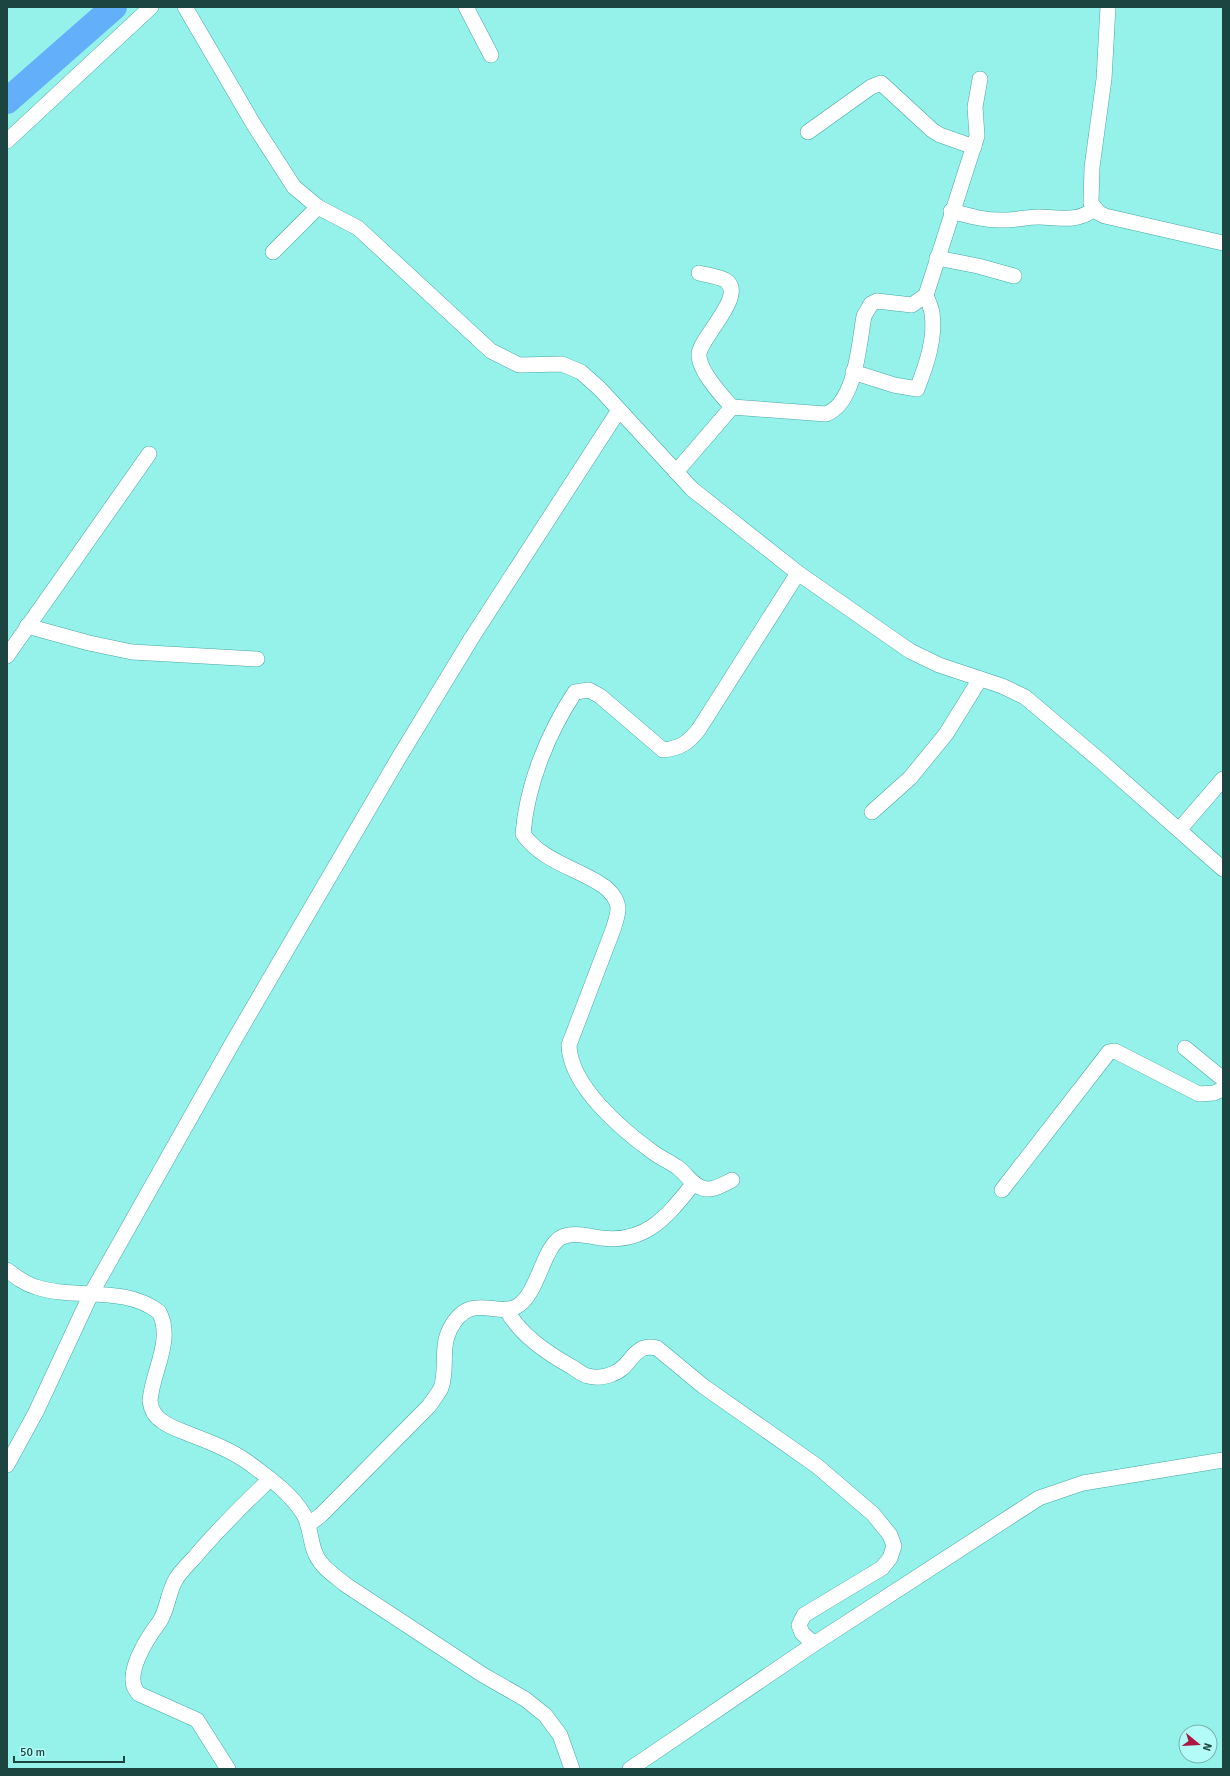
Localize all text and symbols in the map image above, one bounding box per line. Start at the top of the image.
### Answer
north arrow [1178,1724,1218,1764]
scale bar [14,1738,124,1764]
text: N [1200,1741,1214,1753]
text: 50 m [20,1745,45,1760]

